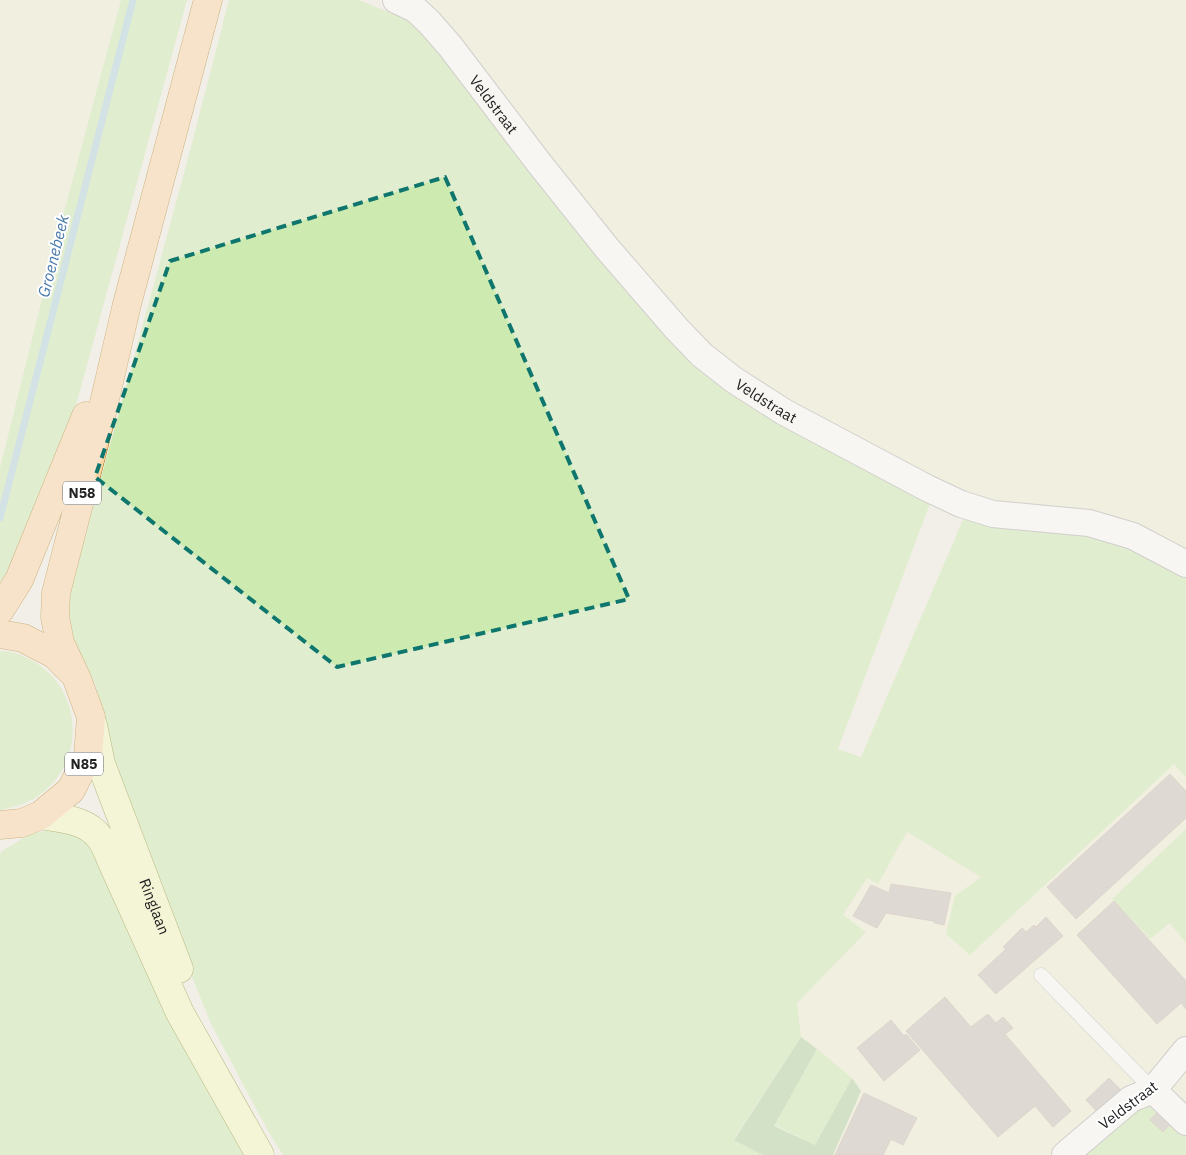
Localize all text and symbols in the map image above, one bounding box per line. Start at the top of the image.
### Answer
street label: Veldstraat [466,71,523,137]
water label: Groenebeek [33,212,73,299]
street label: Veldstraat [732,374,800,427]
road number: N58 [63,482,101,504]
road number: N85 [65,752,103,776]
street label: Ringlaan [136,876,174,937]
street label: Veldstraat [1095,1077,1161,1133]

